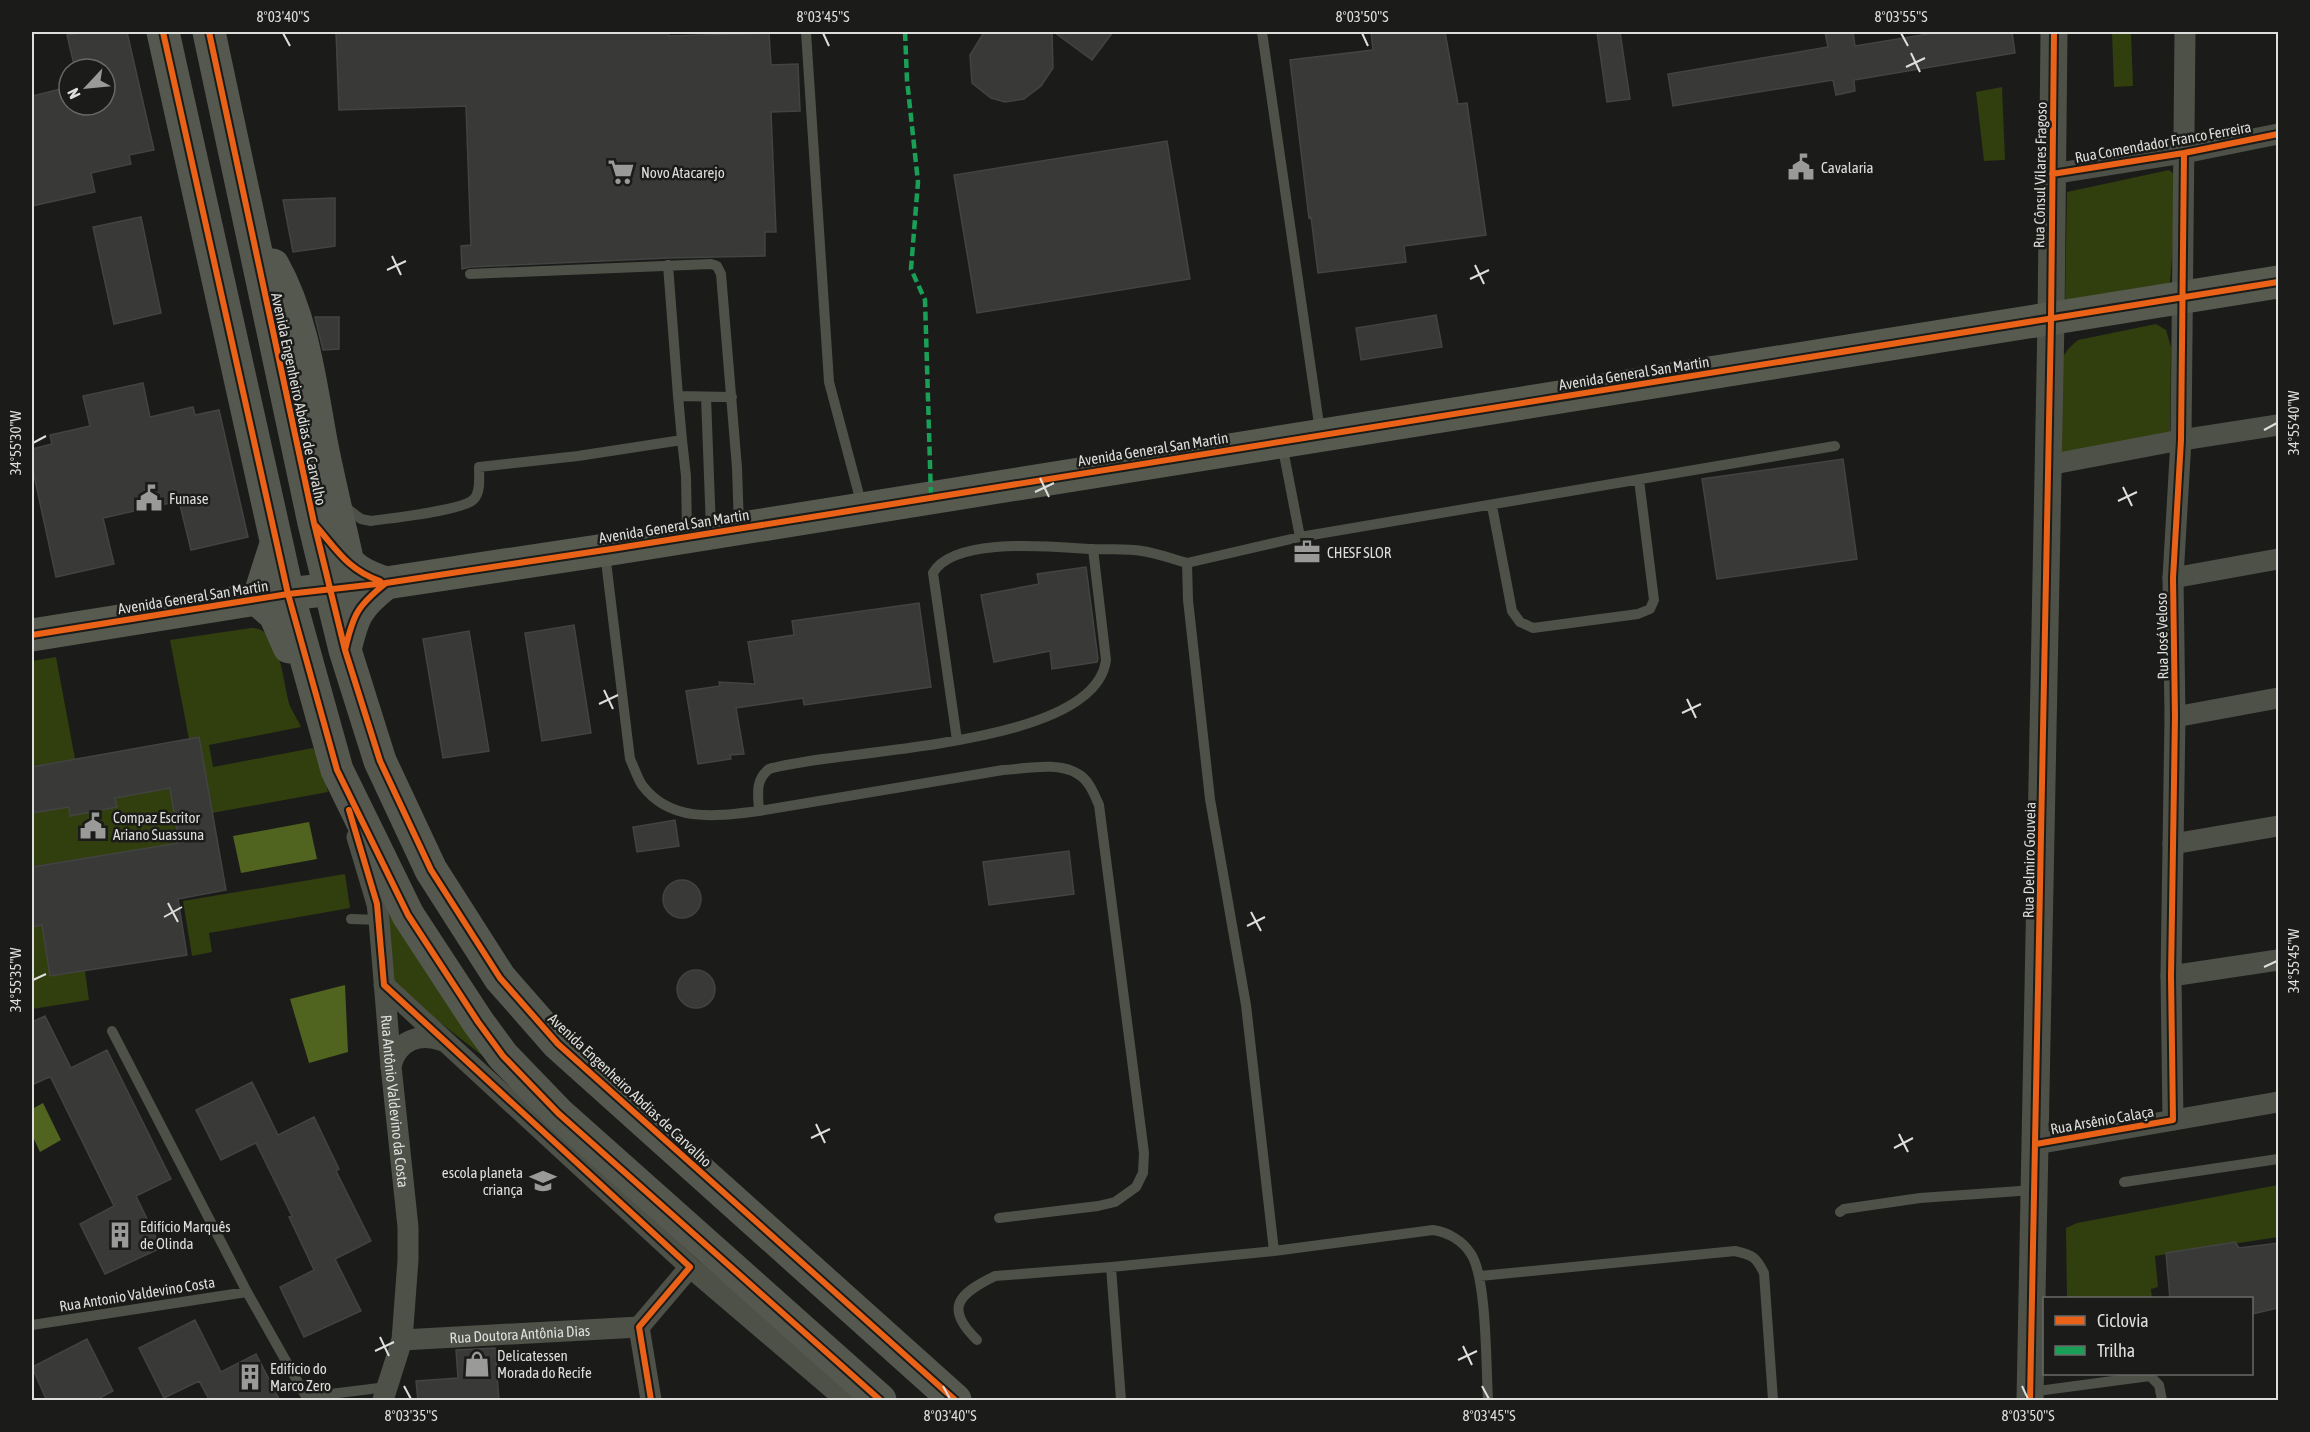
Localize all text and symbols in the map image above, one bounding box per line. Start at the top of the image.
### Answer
text: 8°03'40"S [256,8,310,25]
text: 8°03'45"S [796,8,850,25]
text: 8°03'50"S [1335,8,1389,25]
text: 8°03'55"S [1874,8,1928,25]
north arrow [57,57,117,117]
text: N [63,85,84,102]
street label: Rua Cônsul Vilares Fragoso [2030,102,2050,248]
street label: Rua Comendador Franco Ferreira [2074,118,2253,166]
public building icon: Cavalaria [1786,152,1816,182]
supermarket icon: Novo Atacarejo [606,157,636,187]
place label: Cavalaria [1821,159,1874,176]
place label: Novo Atacarejo [641,164,725,181]
street label: Avenida Engenheiro Abdias de Carvalho [268,291,330,507]
street label: Avenida General San Martin [1558,353,1710,393]
text: 34°55'40"W [2285,391,2302,455]
text: 34°55'30"W [7,411,24,475]
street label: Avenida General San Martin [1077,429,1229,469]
public building icon: Funase [134,483,164,513]
place label: Funase [169,490,209,507]
street label: Avenida General San Martin [598,506,750,546]
office icon: CHESF SLOR [1292,537,1322,567]
place label: CHESF SLOR [1327,544,1392,561]
street label: Avenida General San Martin [117,577,269,617]
street label: Rua José Veloso [2153,592,2171,680]
street label: Rua Delmiro Gouveia [2019,802,2039,918]
place label: Compaz Escritor Ariano Suassuna [113,809,204,843]
public building icon: Compaz Escritor Ariano Suassuna [78,811,108,841]
text: 34°55'45"W [2285,929,2302,993]
text: 34°55'35"W [7,948,24,1012]
street label: Avenida Engenheiro Abdias de Carvalho [545,1010,715,1170]
street label: Rua Antônio Valdevino da Costa [378,1014,412,1189]
street label: Rua Arsênio Calaça [2049,1103,2155,1137]
place label: escola planeta criança [442,1164,523,1198]
school or university icon: escola planeta criança [528,1166,558,1196]
place label: Edifício Marquês de Olinda [140,1218,231,1252]
building icon: Edifício Marquês de Olinda [105,1220,135,1250]
street label: Rua Antonio Valdevino Costa [58,1273,216,1315]
legend [2043,1297,2253,1375]
text: Ciclovia [2097,1310,2149,1331]
street label: Rua Doutora Antônia Dias [449,1321,591,1346]
text: Trilha [2097,1340,2135,1361]
place label: Delicatessen Morada do Recife [497,1347,592,1381]
shop icon: Delicatessen Morada do Recife [462,1349,492,1379]
place label: Edifício do Marco Zero [270,1360,331,1394]
building icon: Edifício do Marco Zero [235,1362,265,1392]
text: 8°03'35"S [384,1407,438,1424]
text: 8°03'40"S [923,1407,977,1424]
text: 8°03'45"S [1462,1407,1516,1424]
text: 8°03'50"S [2001,1407,2055,1424]

